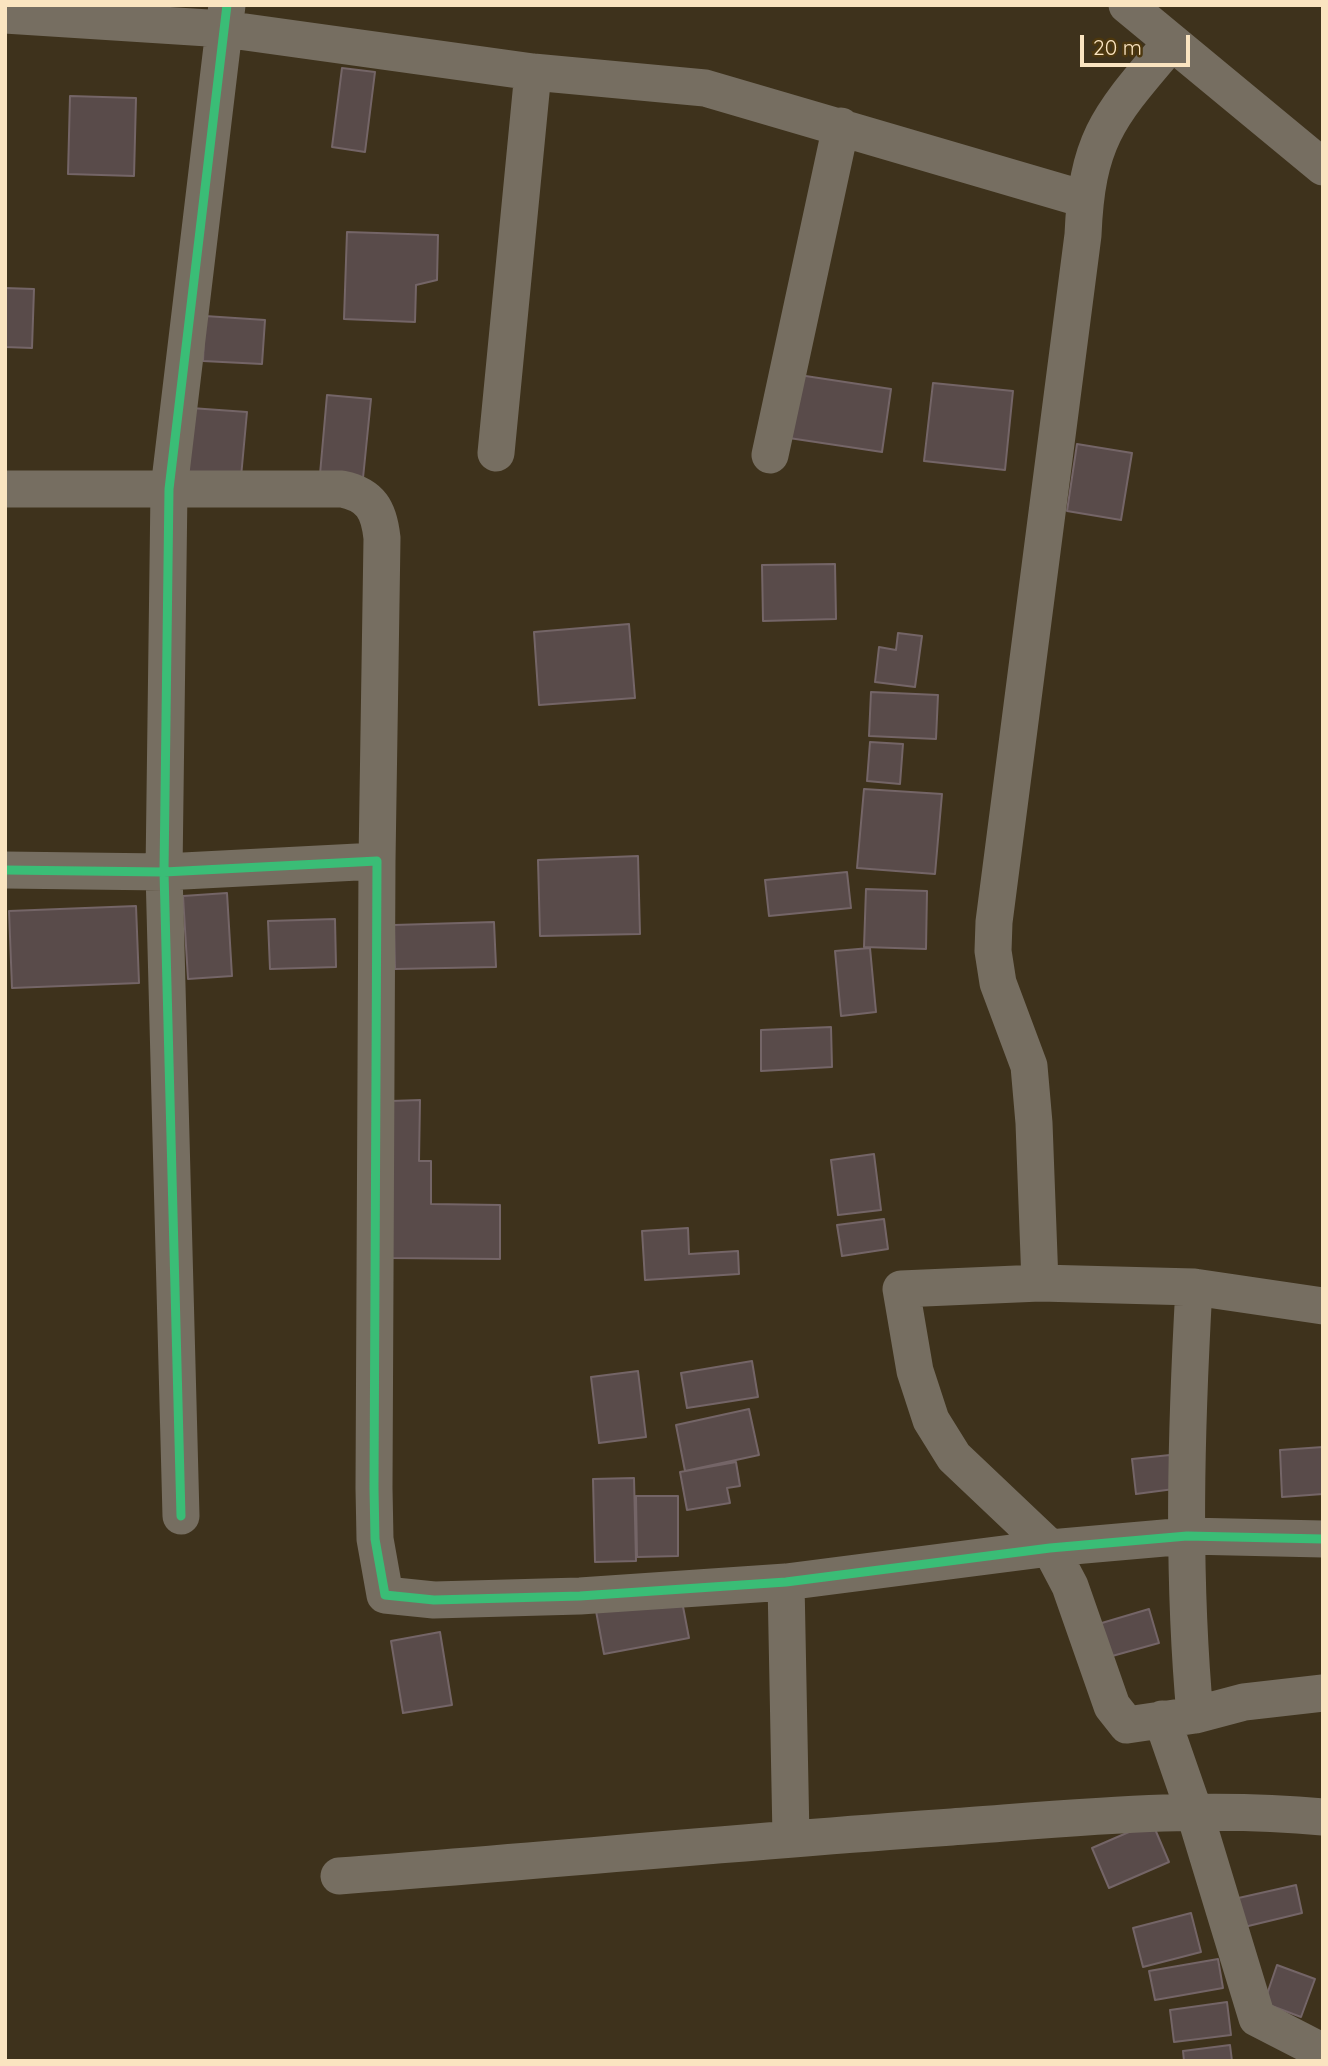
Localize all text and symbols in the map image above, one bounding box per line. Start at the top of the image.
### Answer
scale bar [1083,21,1193,65]
text: 20 m [1093,34,1142,60]

